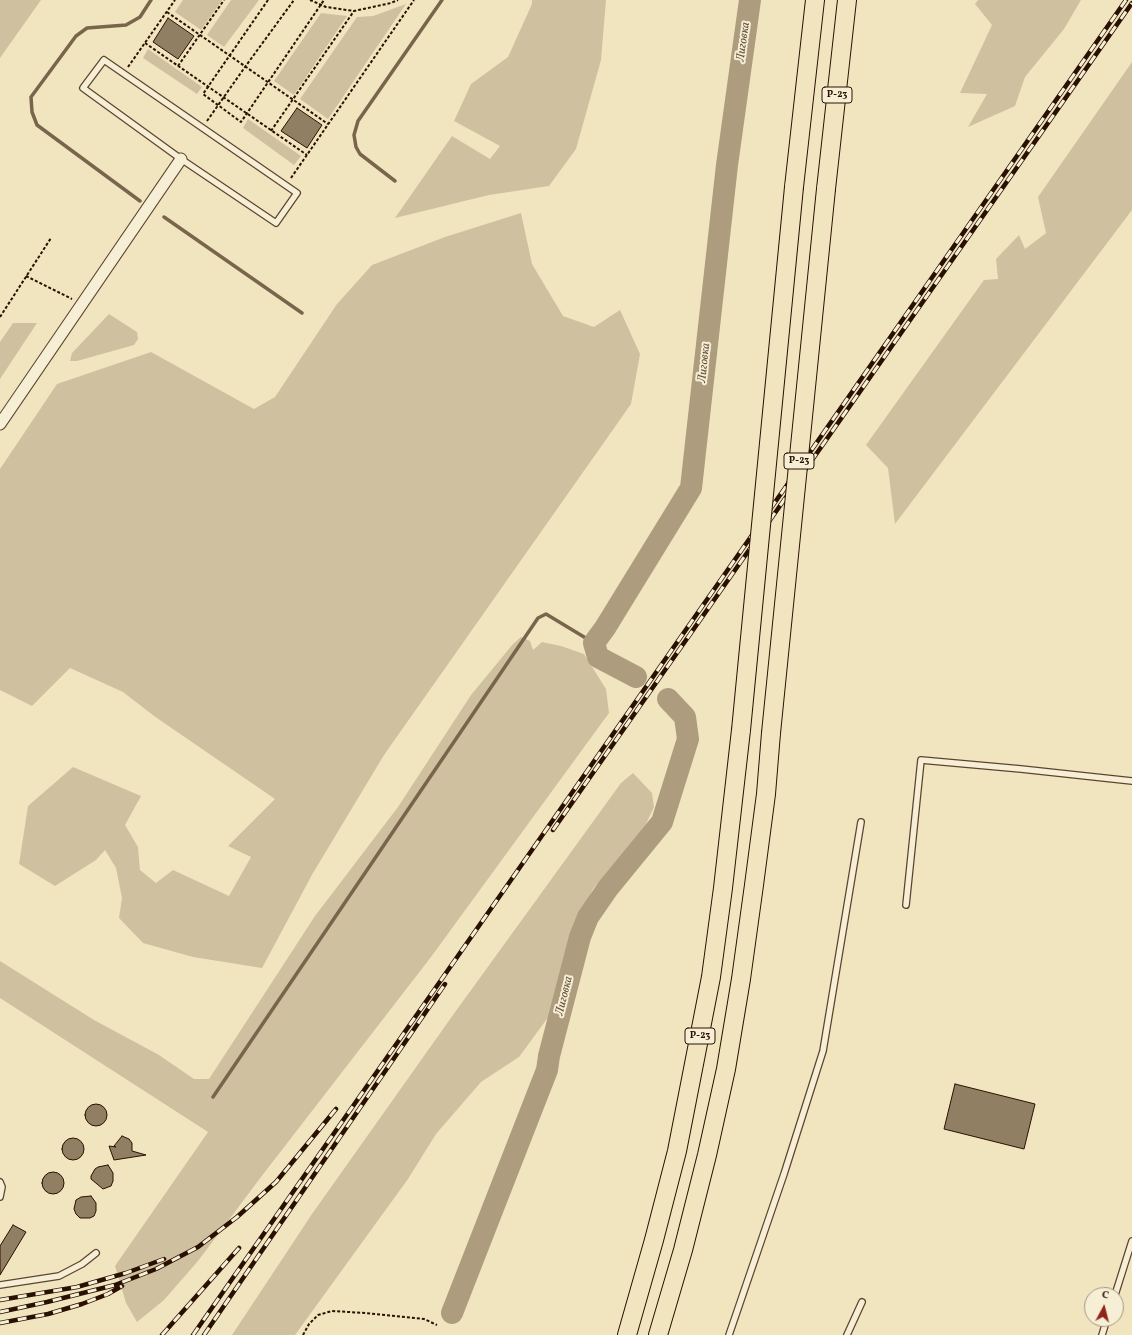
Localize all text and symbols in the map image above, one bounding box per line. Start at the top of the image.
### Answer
water label: Лиговка [734,21,754,63]
road number: Р-23 [822,87,852,103]
water label: Лиговка [696,342,714,384]
road number: Р-23 [784,453,814,469]
water label: Лиговка [553,975,577,1017]
road number: Р-23 [685,1028,715,1044]
north arrow [1084,1287,1124,1327]
text: С [1101,1288,1110,1303]

